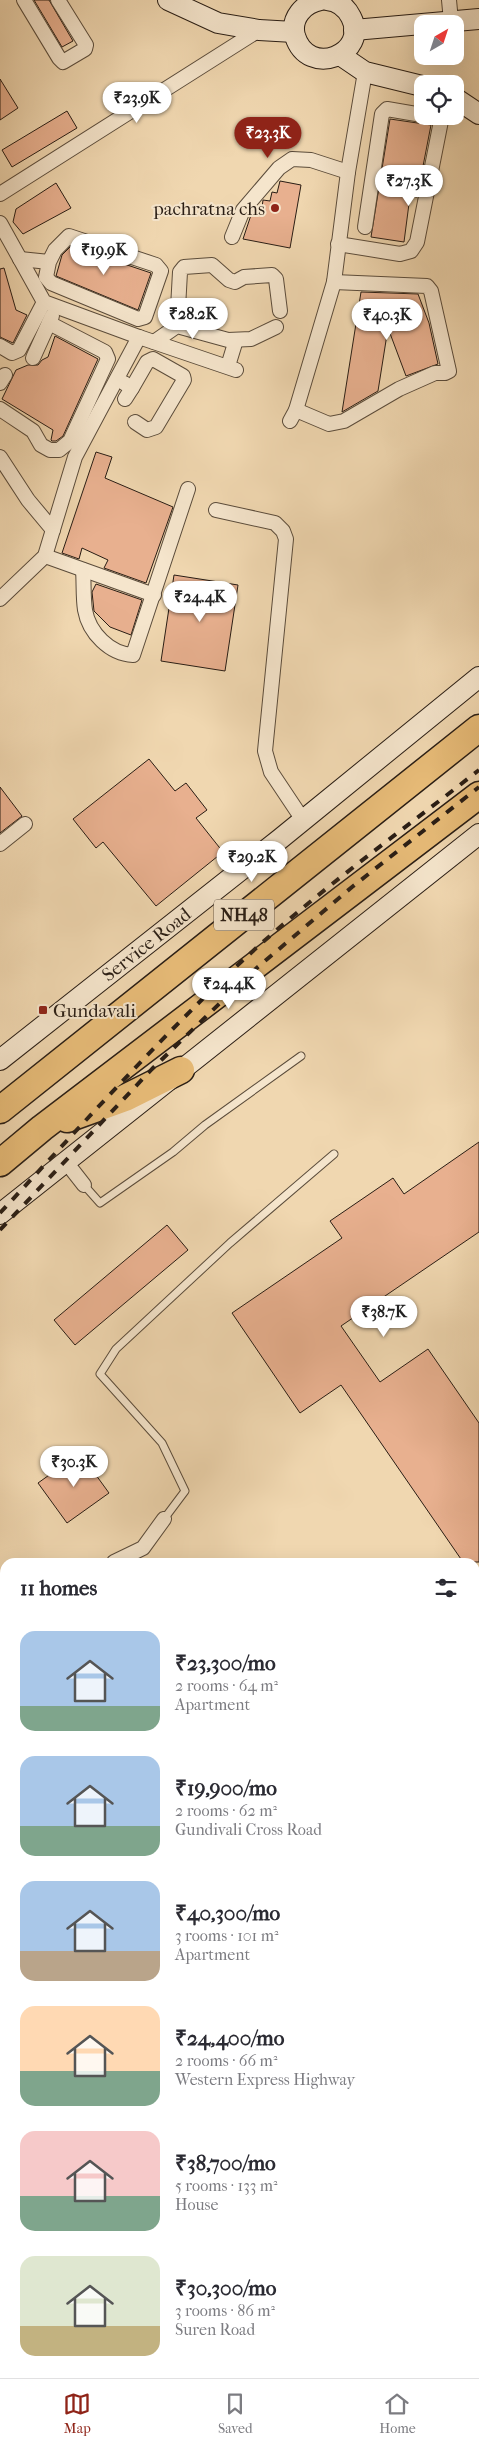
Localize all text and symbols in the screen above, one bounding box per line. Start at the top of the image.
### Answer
north arrow [414,15,464,65]
map controls [414,15,464,125]
button: locate [414,75,464,125]
pin: ₹23.9K [96,82,178,124]
text: ₹23.9K [114,88,160,107]
pin: ₹23.3K [227,116,309,159]
text: ₹23.3K [245,123,291,142]
pin: ₹27.3K [368,164,450,207]
text: ₹27.3K [386,171,432,190]
place label: pachratna chs [152,198,265,220]
marker: pachratna chs [269,202,281,214]
pin: ₹19.9K [63,234,145,276]
text: ₹19.9K [81,240,127,259]
pin: ₹28.2K [152,298,234,340]
pin: ₹40.3K [346,298,428,341]
text: ₹28.2K [169,304,217,323]
text: ₹40.3K [363,305,411,324]
pin: ₹24.4K [159,580,241,623]
text: ₹24.4K [174,587,226,606]
pin: ₹29.2K [211,840,293,883]
text: ₹29.2K [228,847,276,866]
road number: NH48 [214,900,274,930]
street label: Service Road [98,903,196,986]
pin: ₹24.4K [188,968,270,1010]
text: ₹24.4K [203,974,255,993]
place label: Gundavali [53,1000,136,1022]
marker: Gundavali [37,1004,49,1016]
pin: ₹38.7K [343,1296,425,1338]
text: ₹38.7K [361,1302,407,1321]
pin: ₹30.3K [33,1446,115,1488]
text: ₹30.3K [51,1452,97,1471]
icon: filters [432,1574,460,1602]
text: 11 homes [20,1576,97,1600]
icon: home [60,1651,120,1711]
text: ₹23,300/mo [175,1651,276,1675]
text: 2 rooms · 64 m² [175,1676,278,1695]
text: Apartment [175,1695,250,1714]
icon: home [60,1776,120,1836]
text: ₹19,900/mo [175,1776,277,1800]
text: 2 rooms · 62 m² [175,1801,277,1820]
text: Gundivali Cross Road [175,1820,322,1839]
icon: home [60,1901,120,1961]
text: ₹40,300/mo [175,1901,280,1925]
text: 3 rooms · 101 m² [175,1926,278,1945]
text: Apartment [175,1945,250,1964]
icon: home [60,2026,120,2086]
text: ₹24,400/mo [175,2026,284,2050]
text: 2 rooms · 66 m² [175,2051,277,2070]
text: Western Express Highway [175,2070,355,2089]
icon: home [60,2151,120,2211]
text: ₹38,700/mo [175,2151,276,2175]
text: 5 rooms · 133 m² [175,2176,278,2195]
text: House [175,2195,218,2214]
icon: home [60,2276,120,2336]
text: ₹30,300/mo [175,2276,276,2300]
text: 3 rooms · 86 m² [175,2301,275,2320]
text: Suren Road [175,2320,255,2339]
tab: Map [63,2390,91,2437]
tab: Saved [218,2390,253,2437]
tab: Home [379,2390,416,2437]

